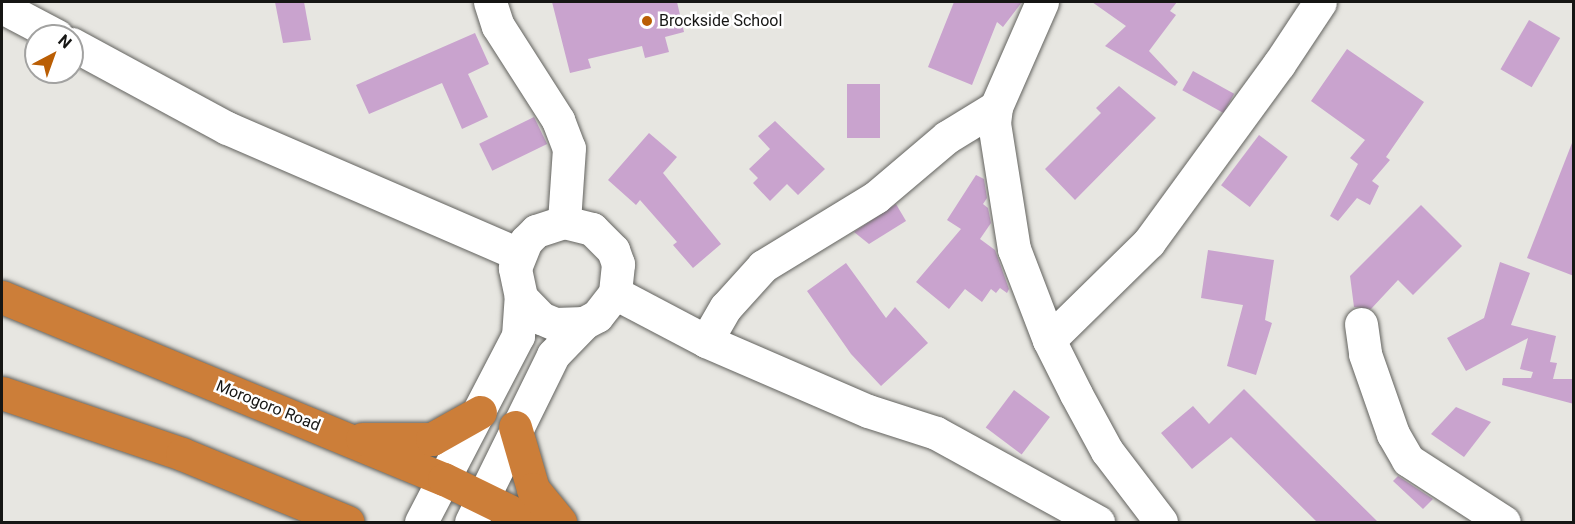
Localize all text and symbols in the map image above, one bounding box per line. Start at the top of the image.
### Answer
place label: Brockside School [659,11,782,31]
marker: Brockside School [640,14,654,28]
north arrow [24,24,84,84]
text: N [54,31,75,52]
street label: Morogoro Road [213,376,323,436]

